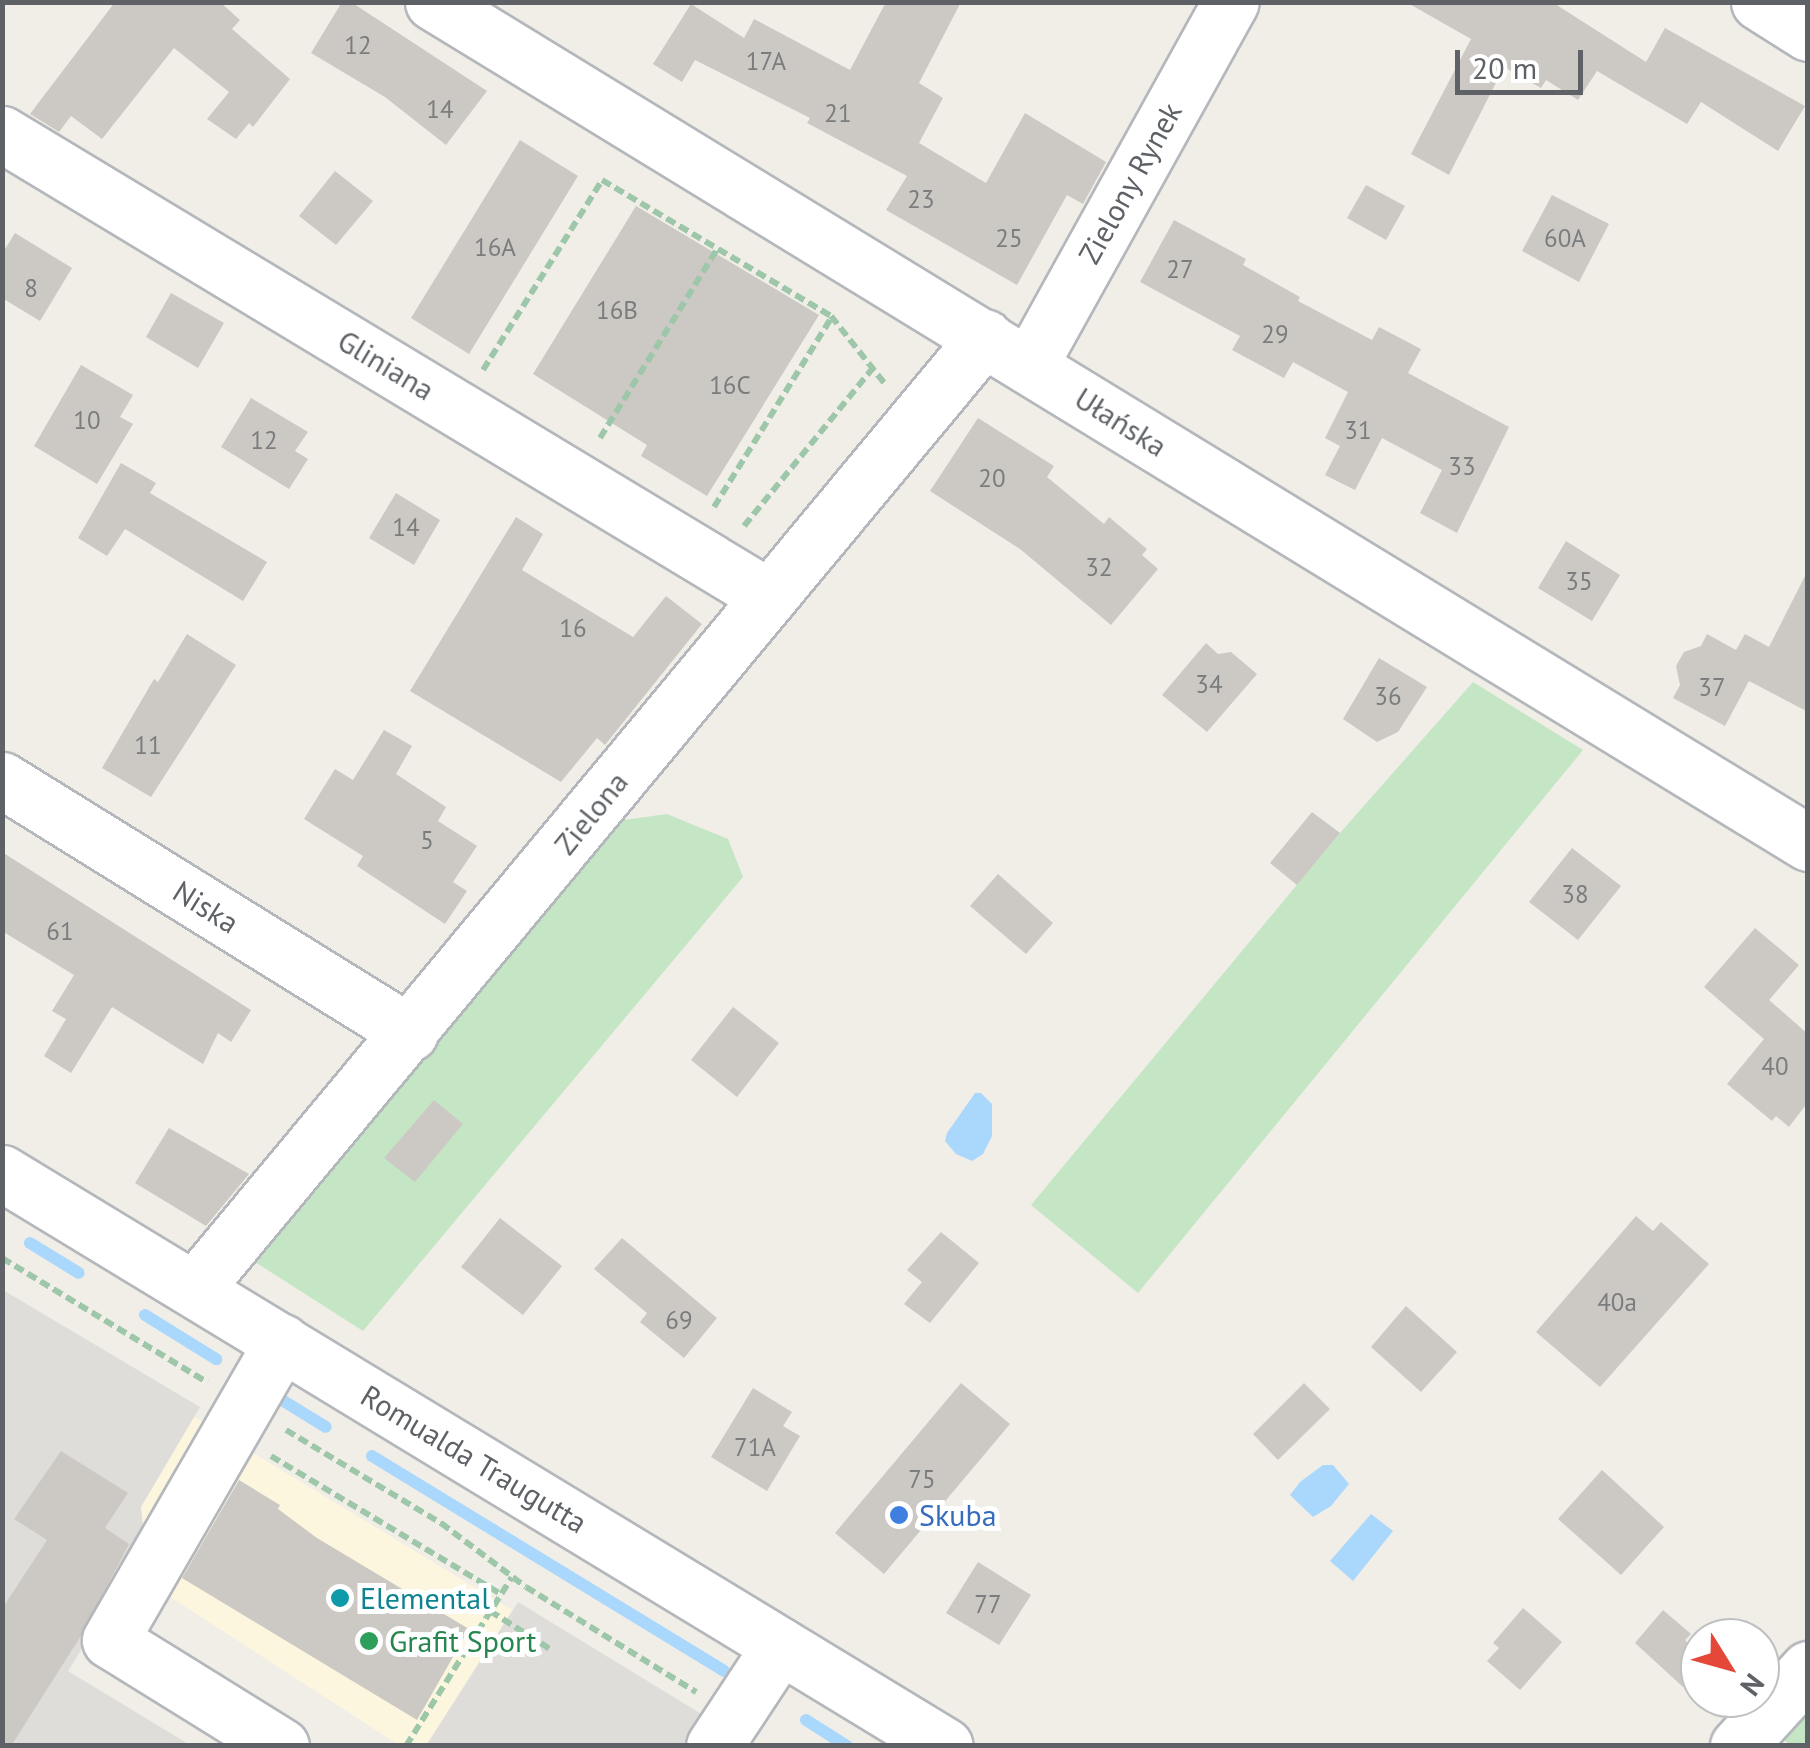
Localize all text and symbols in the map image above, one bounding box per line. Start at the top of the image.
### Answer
house number: 12 [344,30,372,60]
scale bar [1460,30,1588,92]
house number: 17A [746,46,786,76]
text: 20 m [1472,48,1537,87]
house number: 14 [426,94,454,124]
street label: Zielony Rynek [1071,96,1189,270]
house number: 21 [824,98,852,128]
house number: 23 [907,184,935,214]
house number: 25 [995,223,1023,253]
house number: 60A [1544,223,1586,253]
house number: 16A [474,232,516,262]
house number: 27 [1166,254,1194,284]
house number: 8 [24,273,38,303]
house number: 16B [596,295,638,325]
house number: 29 [1261,319,1289,349]
street label: Gliniana [331,322,441,408]
house number: 16C [709,370,751,400]
street label: Ułańska [1068,380,1174,464]
house number: 10 [73,405,101,435]
house number: 31 [1344,415,1372,445]
house number: 12 [250,425,278,455]
house number: 33 [1448,451,1476,481]
house number: 20 [978,463,1006,493]
house number: 14 [392,512,420,542]
house number: 32 [1085,552,1113,582]
house number: 35 [1565,566,1593,596]
house number: 16 [559,613,587,643]
house number: 34 [1195,669,1223,699]
house number: 37 [1698,672,1726,702]
house number: 36 [1374,681,1402,711]
house number: 11 [134,730,162,760]
street label: Zielona [547,764,635,862]
house number: 5 [420,825,434,855]
street label: Niska [167,873,245,941]
house number: 38 [1561,879,1589,909]
house number: 61 [46,916,74,946]
house number: 40 [1761,1051,1789,1081]
house number: 40a [1597,1287,1637,1317]
house number: 69 [665,1305,693,1335]
street label: Romualda Traugutta [354,1377,594,1541]
house number: 71A [734,1432,776,1462]
house number: 75 [908,1464,936,1494]
place label: Skuba [919,1497,997,1533]
marker: Skuba [888,1504,910,1526]
place label: Elemental [360,1580,490,1616]
marker: Elemental [329,1587,351,1609]
house number: 77 [974,1589,1002,1619]
north arrow [1680,1618,1780,1718]
place label: Grafit Sport [389,1623,536,1659]
marker: Grafit Sport [358,1630,380,1652]
text: N [1732,1667,1773,1704]

